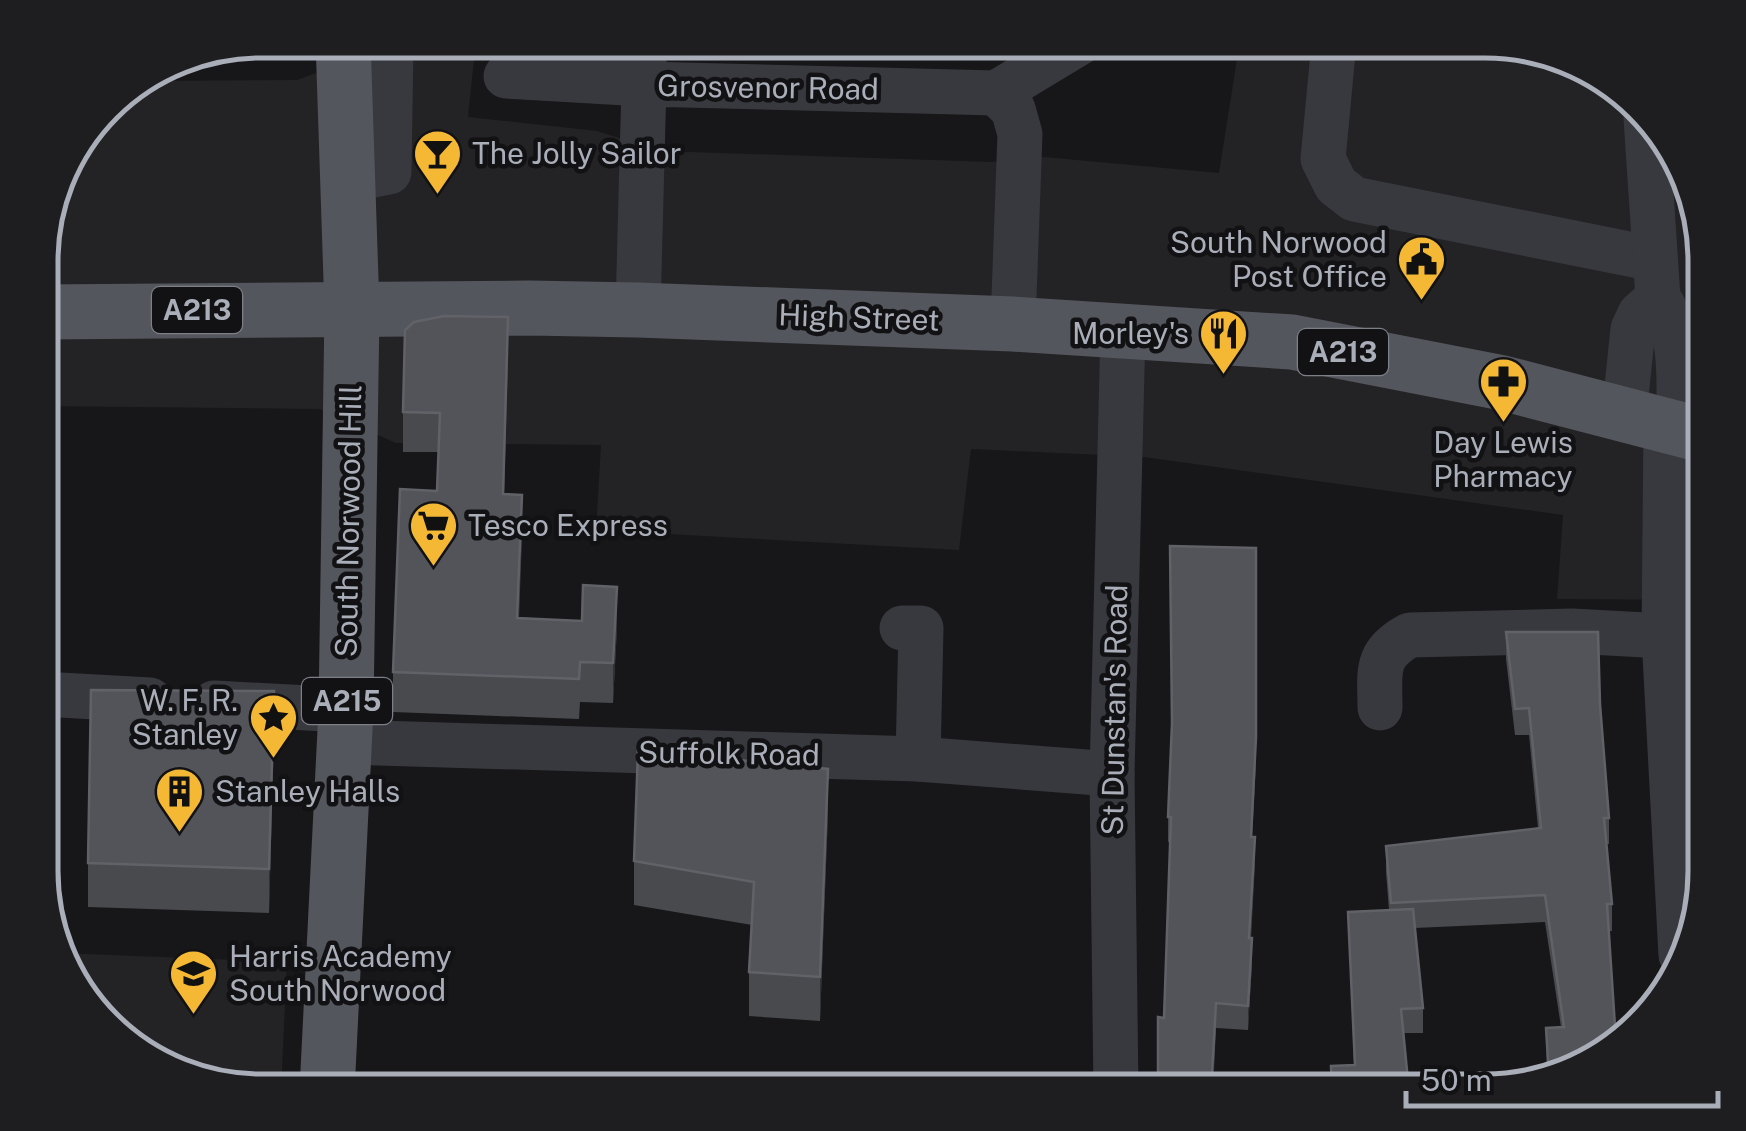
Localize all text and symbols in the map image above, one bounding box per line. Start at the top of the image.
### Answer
street label: Grosvenor Road [657,67,879,107]
bar icon: The Jolly Sailor [411,128,463,196]
place label: The Jolly Sailor [472,135,681,171]
place label: South Norwood Post Office [1170,224,1387,294]
public building icon: South Norwood Post Office [1396,234,1448,302]
road number: A213 [152,287,242,333]
street label: High Street [778,296,940,338]
restaurant icon: Morley's [1198,308,1250,376]
place label: Morley's [1072,315,1189,351]
road number: A213 [1298,329,1388,375]
pharmacy icon: Day Lewis Pharmacy [1477,356,1529,424]
street label: South Norwood Hill [328,384,368,658]
place label: Day Lewis Pharmacy [1433,424,1573,494]
supermarket icon: Tesco Express [407,500,459,568]
place label: Tesco Express [468,507,668,543]
street label: St Dunstan's Road [1094,584,1134,836]
road number: A215 [302,678,392,724]
place label: W. F. R. Stanley [132,682,238,752]
place icon: W. F. R. Stanley [247,692,299,760]
street label: Suffolk Road [638,733,820,773]
building icon: Stanley Halls [154,766,206,834]
place label: Stanley Halls [215,773,400,809]
place label: Harris Academy South Norwood [229,938,452,1008]
school or university icon: Harris Academy South Norwood [168,948,220,1016]
scale bar [1406,1046,1718,1108]
text: 50 m [1421,1062,1492,1098]

